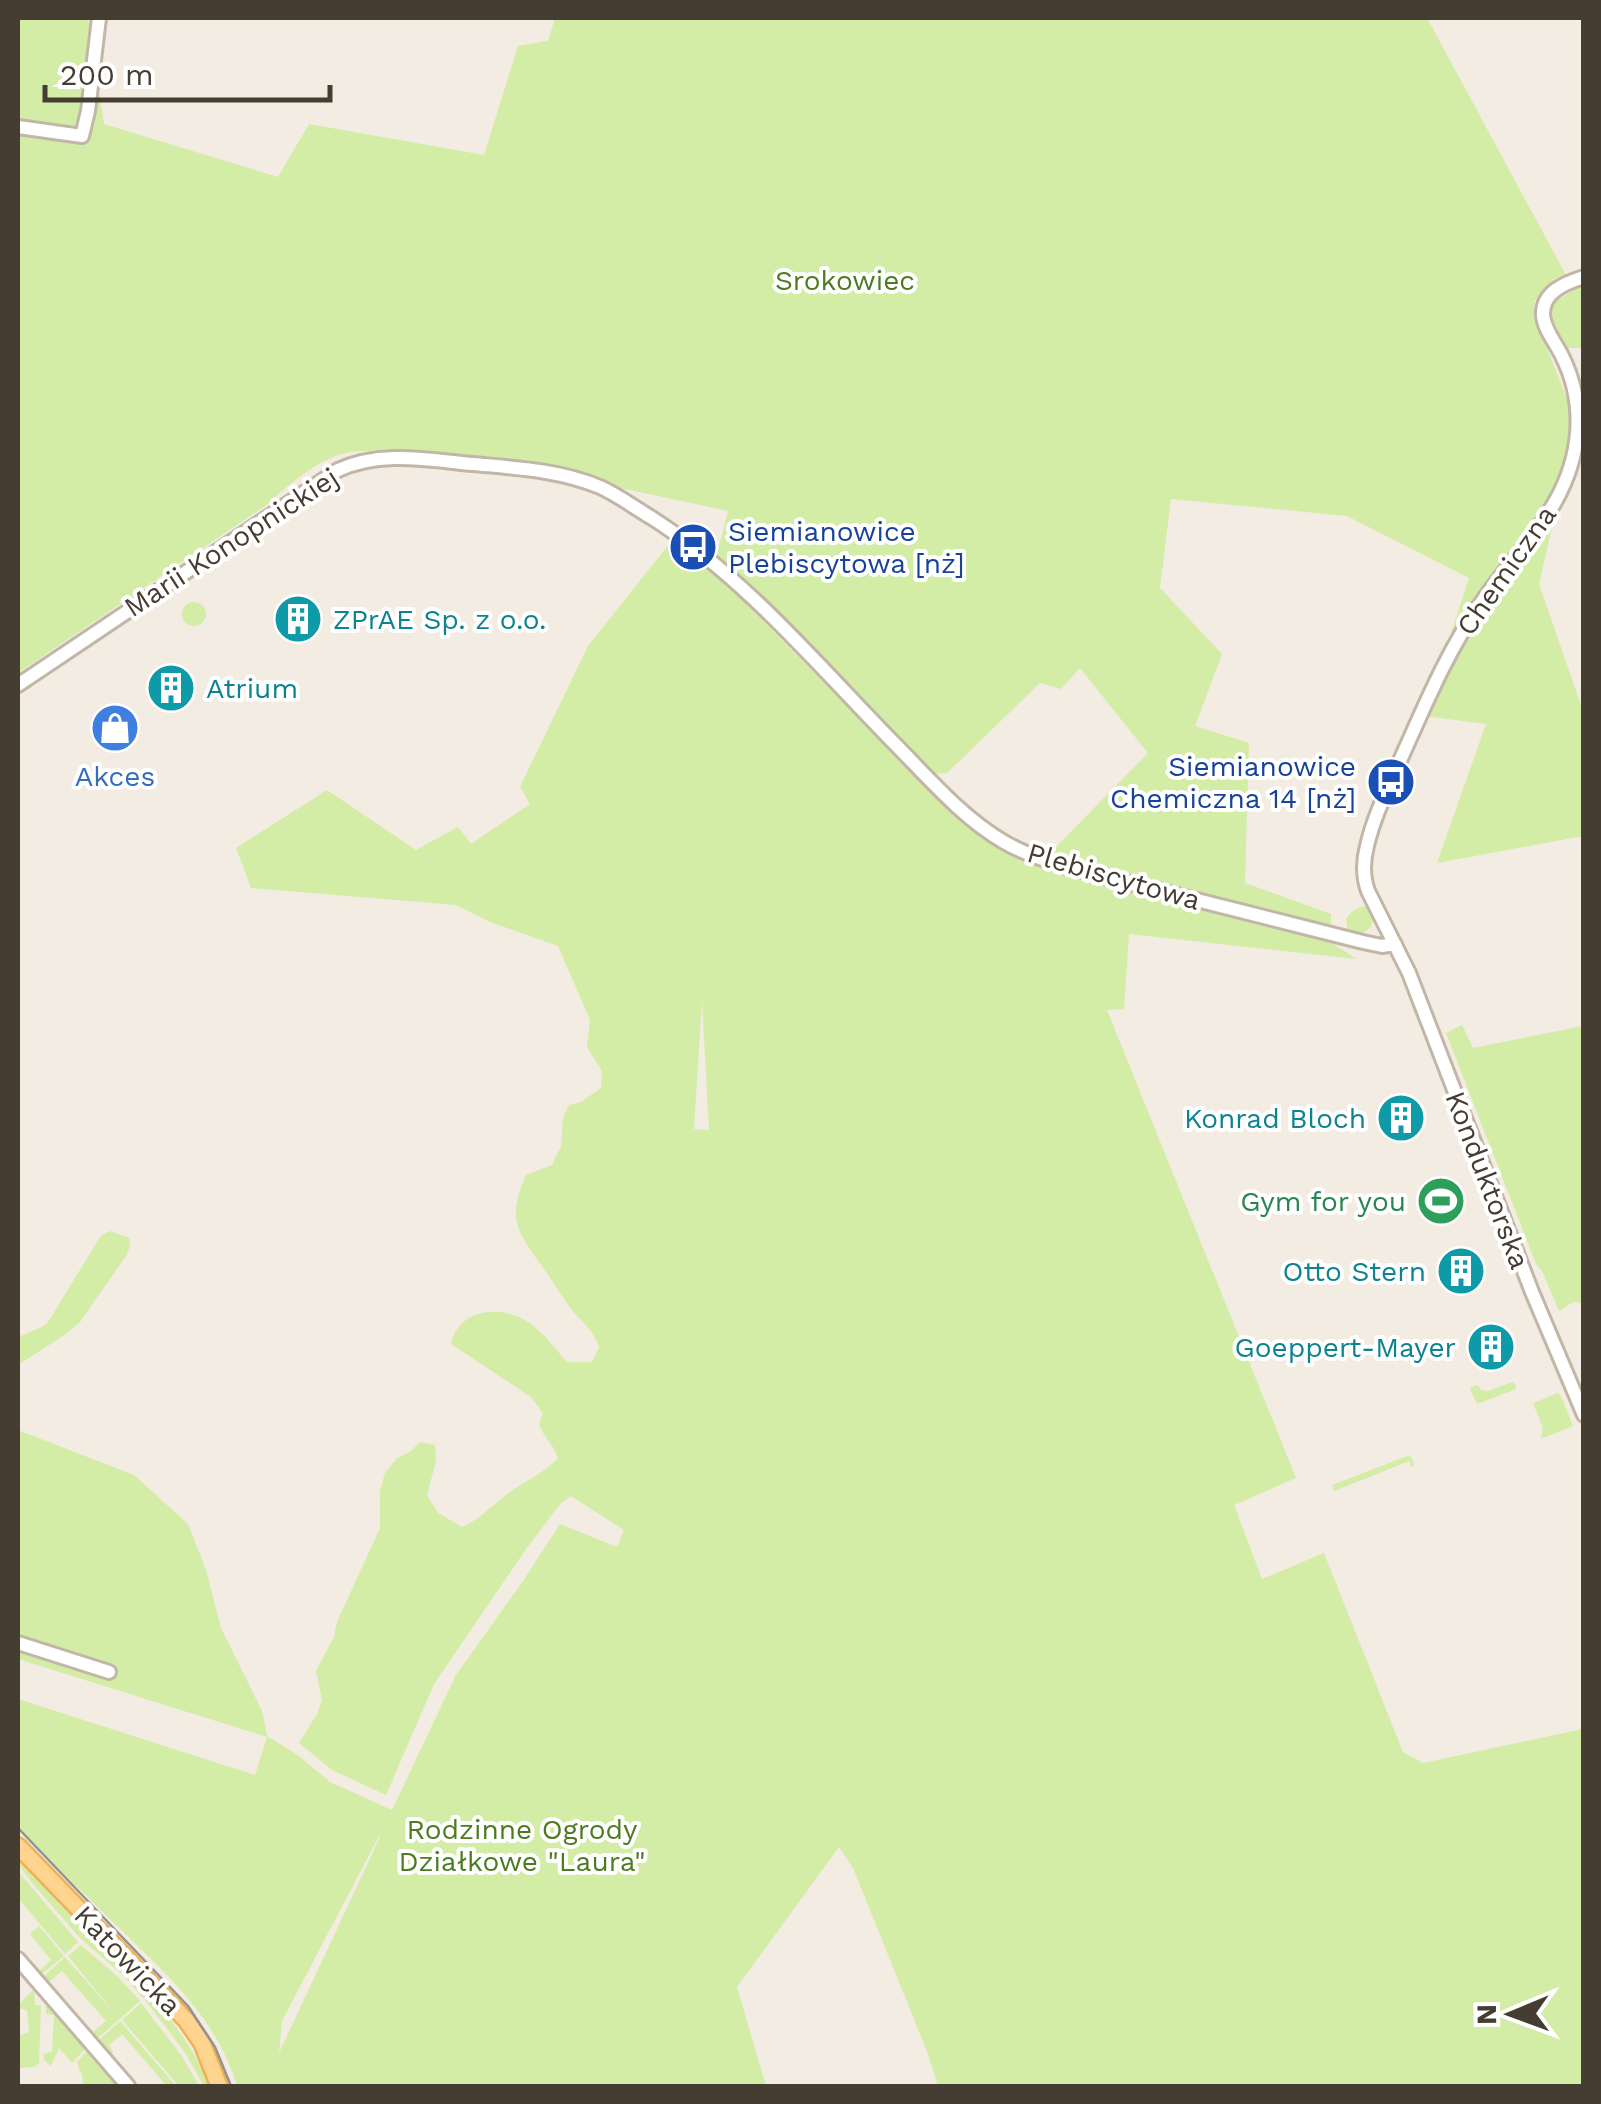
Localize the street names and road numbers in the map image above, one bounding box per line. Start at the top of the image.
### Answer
street label: Marii Konopnickiej [118,461,344,624]
street label: Chemiczna [1450,499,1563,641]
street label: Plebiscytowa [1024,836,1204,917]
street label: Konduktorska [1439,1087,1537,1274]
street label: Katowicka [67,1899,188,2022]

